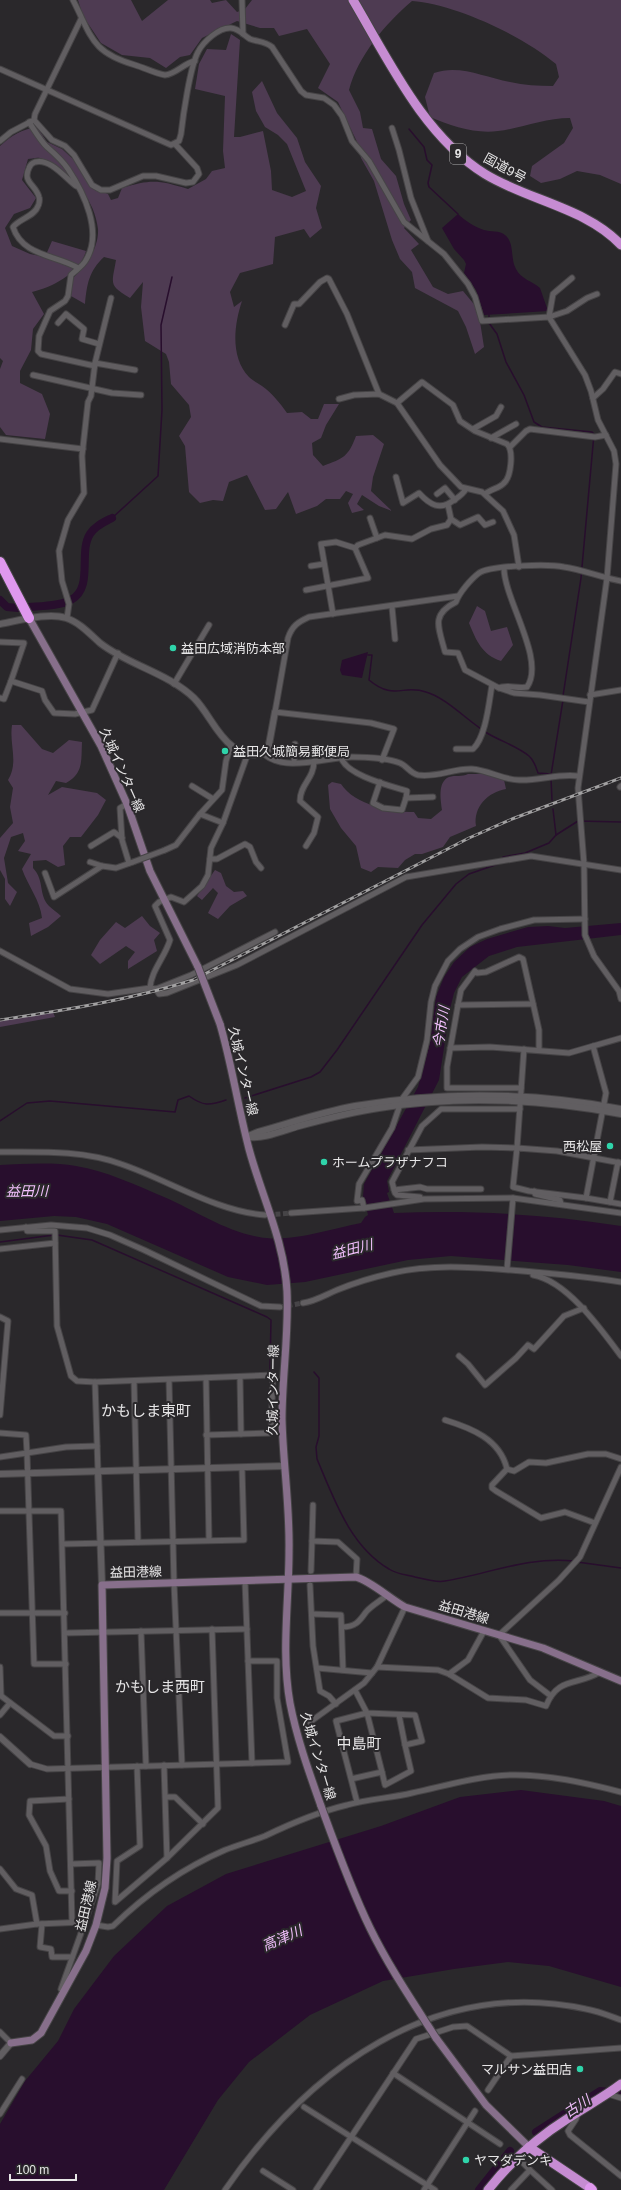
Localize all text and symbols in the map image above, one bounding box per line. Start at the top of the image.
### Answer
road number: 9 [450,144,466,164]
street label: 国道9号 [481,150,529,186]
place label: 益田広域消防本部 [181,641,285,656]
marker: 益田広域消防本部 [168,643,178,653]
street label: 久城インター線 [97,725,147,815]
place label: 益田久城簡易郵便局 [233,744,350,759]
marker: 益田久城簡易郵便局 [220,746,230,756]
water label: 今市川 [430,1003,452,1049]
street label: 久城インター線 [225,1025,261,1117]
place label: 西松屋 [563,1139,602,1154]
marker: 西松屋 [605,1141,615,1151]
place label: ホームプラザナフコ [332,1155,448,1170]
marker: ホームプラザナフコ [319,1157,329,1167]
water label: 益田川 [6,1183,50,1199]
water label: 益田川 [330,1236,376,1262]
street label: 久城インター線 [265,1344,281,1436]
district label: かもしま東町 [101,1402,191,1419]
street label: 益田港線 [110,1564,162,1580]
street label: 益田港線 [437,1597,491,1627]
district label: かもしま西町 [115,1678,205,1695]
street label: 久城インター線 [298,1710,338,1802]
district label: 中島町 [336,1735,382,1752]
street label: 益田港線 [73,1879,99,1933]
water label: 高津川 [260,1921,306,1954]
place label: マルサン益田店 [481,2062,572,2077]
marker: マルサン益田店 [575,2064,585,2074]
water label: 古川 [561,2091,595,2120]
place label: ヤマダデンキ [474,2153,552,2168]
marker: ヤマダデンキ [461,2155,471,2165]
scale bar [10,2156,76,2182]
text: 100 m [16,2163,49,2177]

